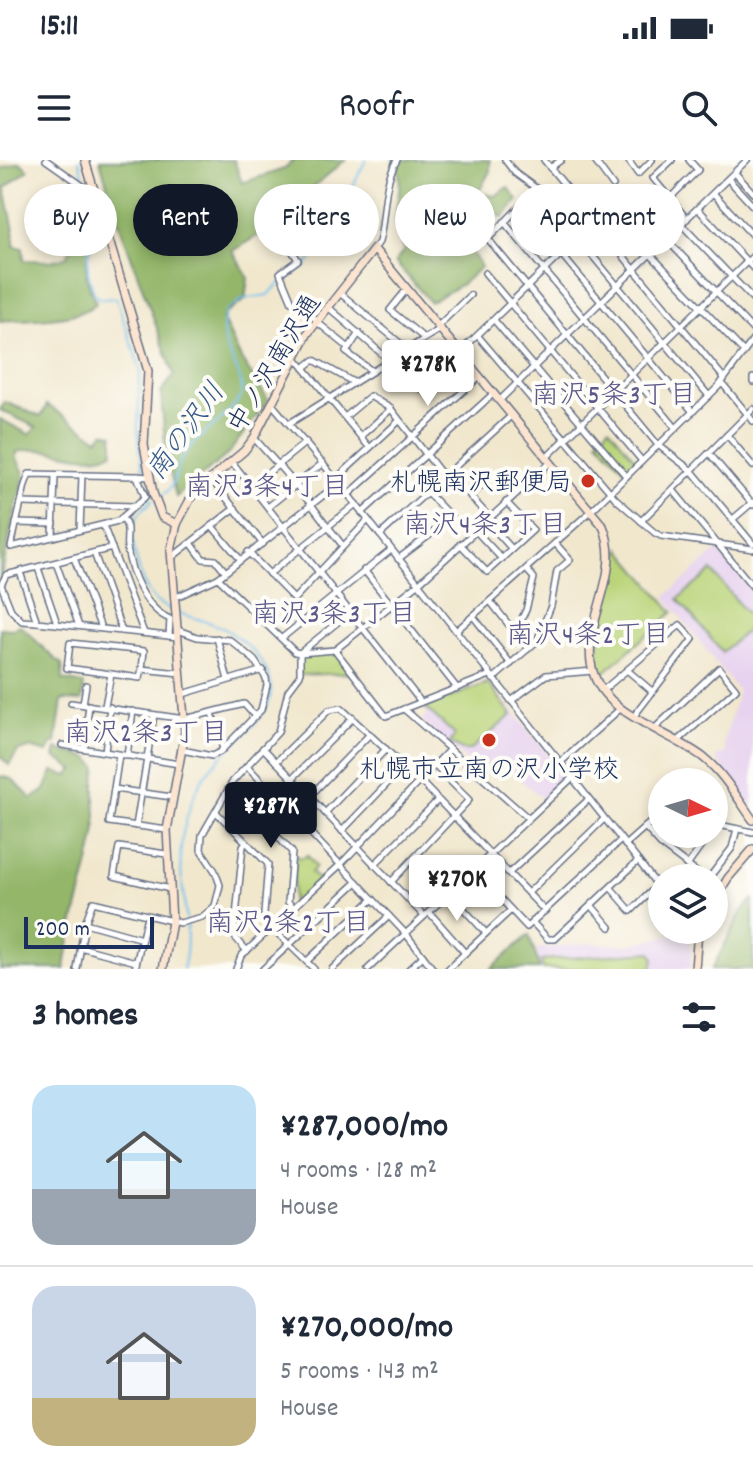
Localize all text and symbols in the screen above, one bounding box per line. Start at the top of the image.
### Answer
text: 15:11 [40,7,79,50]
text: Roofr [339,82,414,134]
icon: menu [32,86,76,130]
icon: search [677,86,721,130]
chip: Buy [24,184,117,256]
chip: Rent [133,184,238,256]
chip: Filters [254,184,379,256]
chip: New [395,184,495,256]
chip: Apartment [511,184,684,256]
street label: 中ノ沢南沢通 [220,288,332,441]
pin: ¥278K [372,340,484,408]
text: ¥278K [400,347,456,384]
water label: 南の沢川 [139,376,237,490]
district label: 南沢5条3丁目 [531,378,697,418]
place label: 札幌南沢郵便局 [390,466,572,503]
district label: 南沢3条4丁目 [185,470,349,510]
marker: 札幌南沢郵便局 [579,472,597,490]
district label: 南沢4条3丁目 [403,508,567,548]
district label: 南沢3条3丁目 [252,597,416,637]
district label: 南沢4条2丁目 [506,618,670,658]
district label: 南沢2条3丁目 [64,716,228,756]
marker: 札幌市立南の沢小学校 [480,731,498,749]
place label: 札幌市立南の沢小学校 [359,753,619,790]
north arrow [648,768,728,848]
map controls [648,768,728,944]
pin: ¥287K [215,782,327,850]
text: ¥287K [243,789,299,826]
pin: ¥270K [401,855,513,923]
text: ¥270K [427,862,487,899]
button: layers [648,864,728,944]
district label: 南沢2条2丁目 [206,906,370,946]
scale bar [24,913,154,949]
text: 200 m [36,915,90,946]
text: 3 homes [32,993,138,1042]
icon: filters [677,995,721,1039]
text: ¥287,000/mo [280,1104,448,1153]
icon: home [96,1117,192,1213]
text: 4 rooms · 128 m² [280,1153,437,1190]
text: House [280,1190,338,1227]
text: ¥270,000/mo [280,1305,453,1354]
icon: home [96,1318,192,1414]
text: 5 rooms · 143 m² [280,1354,439,1391]
text: House [280,1391,338,1428]

